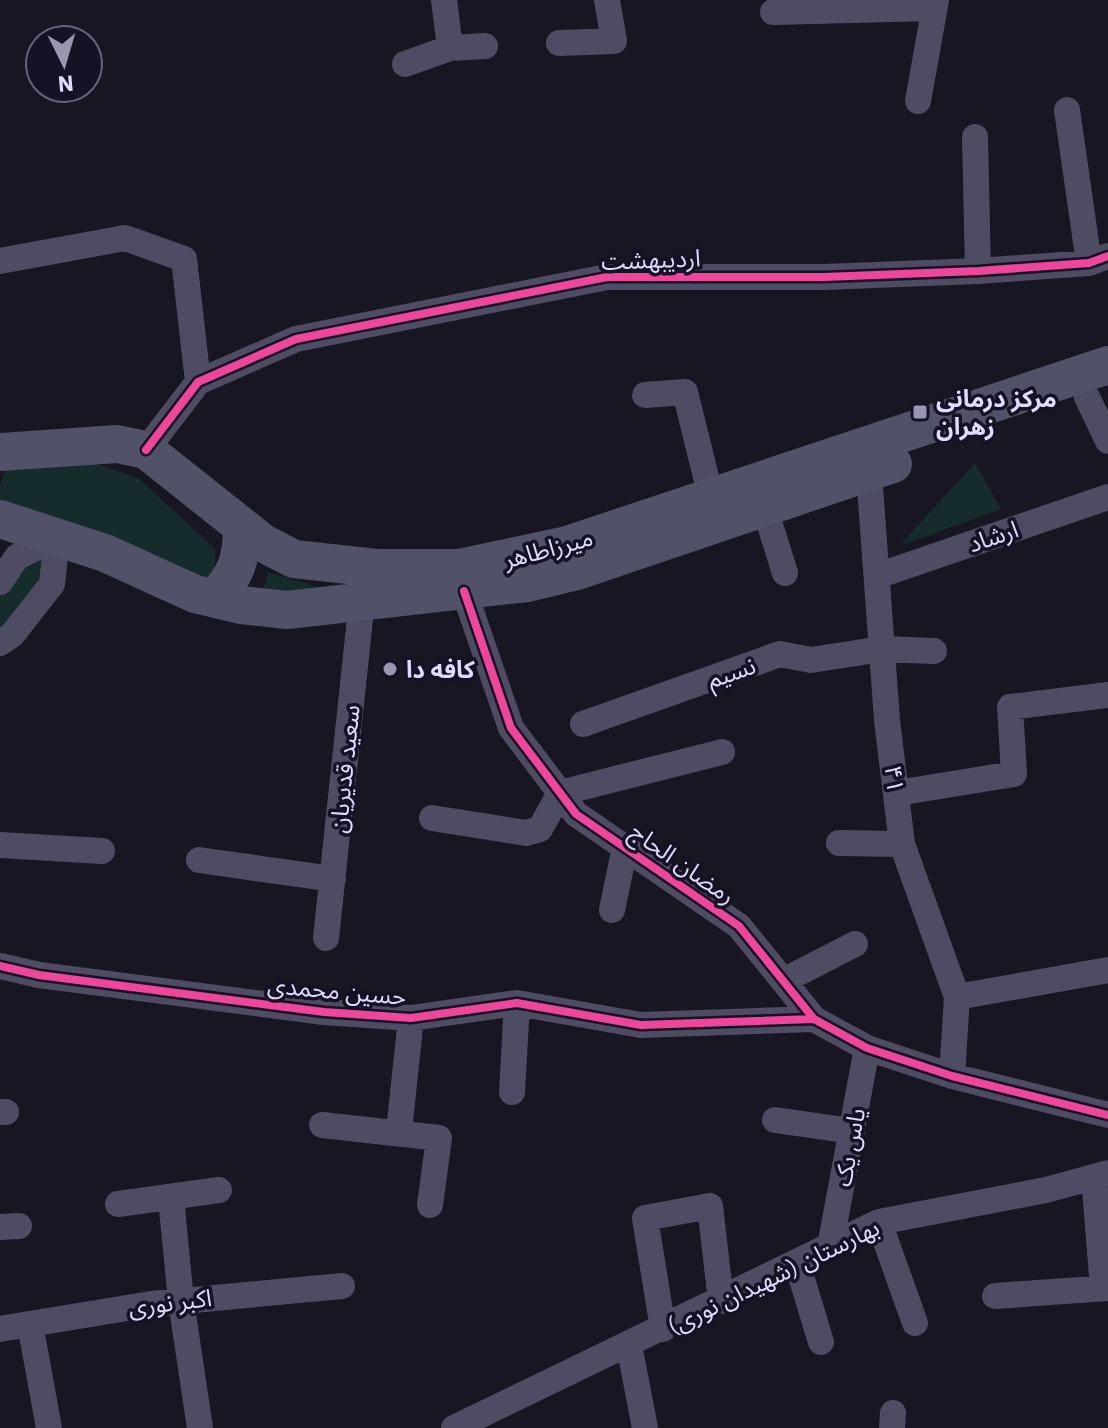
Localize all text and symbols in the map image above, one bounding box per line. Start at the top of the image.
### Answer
north arrow [24,24,104,104]
text: N [57,69,75,100]
street label: اردیبهشت [601,241,701,277]
place label: مرکز درمانی زهران [936,382,1057,442]
marker: مرکز درمانی زهران [911,403,929,421]
street label: ارشاد [964,513,1022,559]
street label: میرزاطاهر [499,521,596,576]
street label: نسیم [702,649,760,697]
place label: کافه دا [406,653,476,685]
marker: کافه دا [381,660,399,678]
street label: سعید قدیریان [321,703,367,835]
street label: ۴۱ [877,763,913,795]
street label: رمضان الحاج [623,815,742,913]
street label: حسین محمدی [266,968,408,1012]
street label: یاس یک [826,1105,872,1189]
street label: بهارستان (شهیدان نوری) [662,1211,884,1341]
street label: اکبر نوری [126,1281,214,1323]

